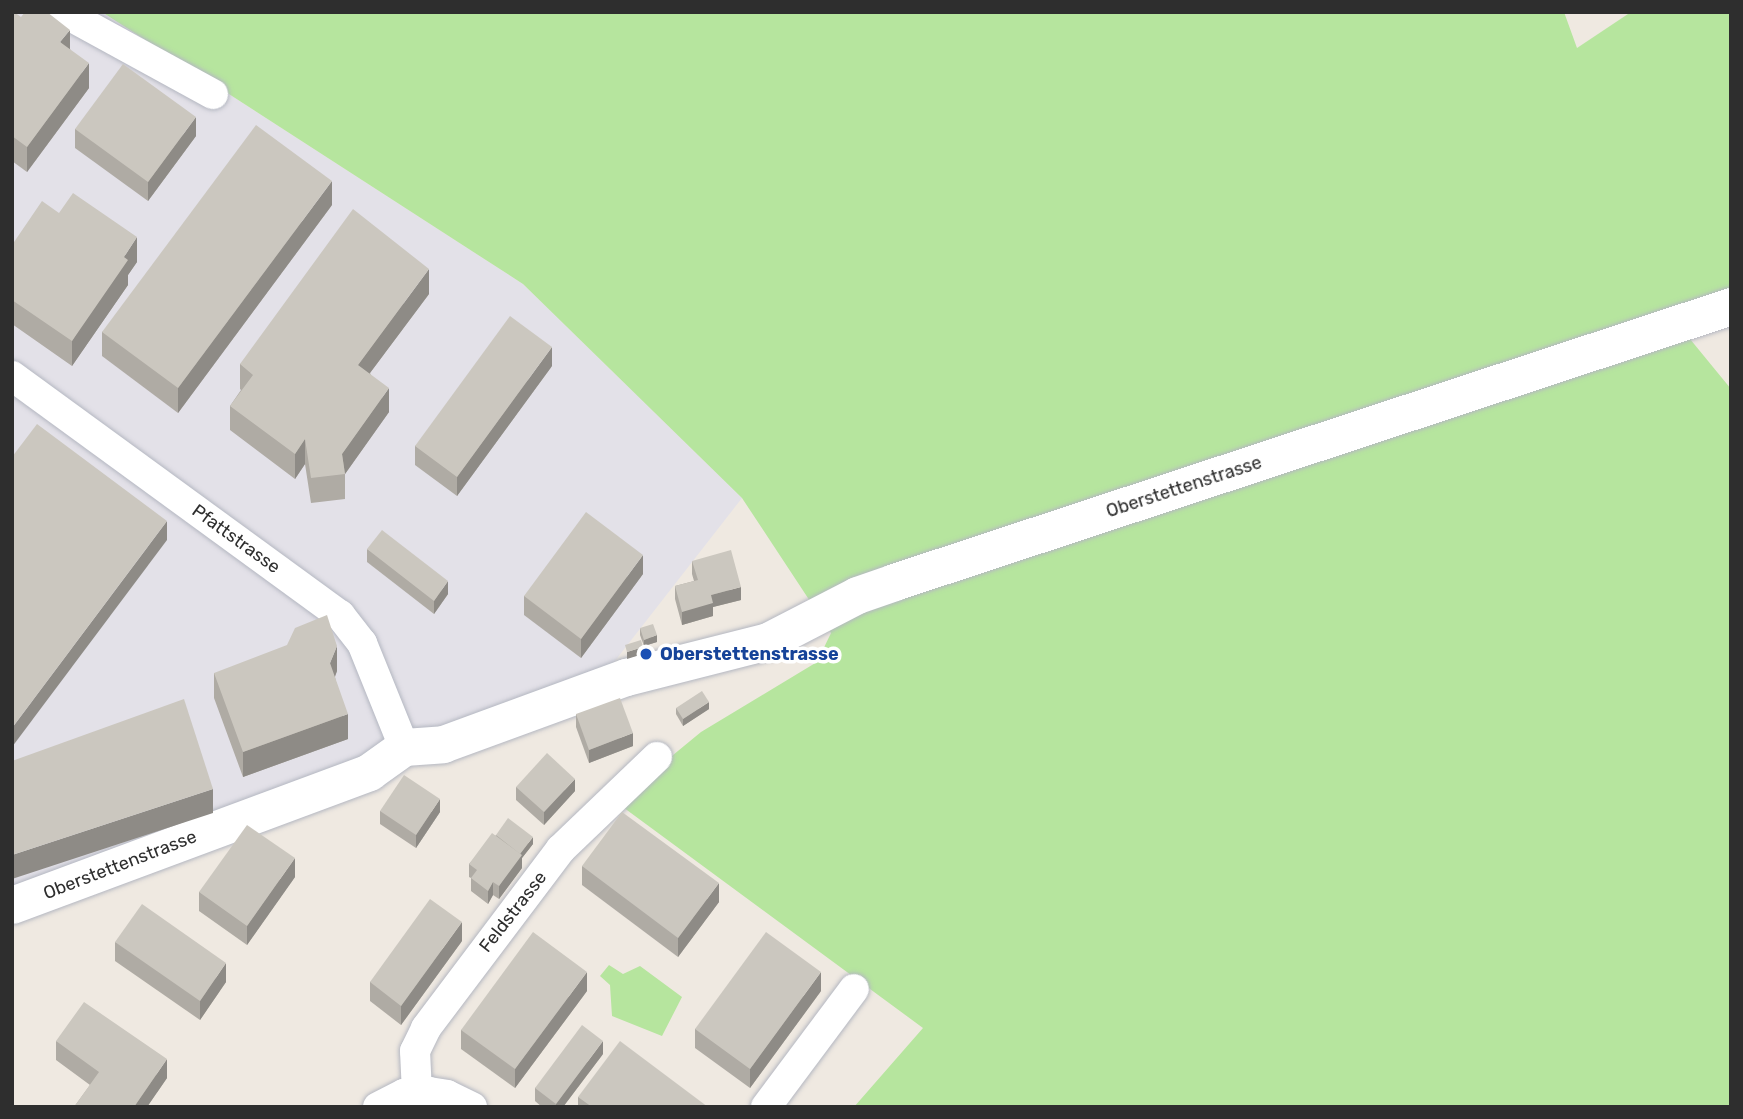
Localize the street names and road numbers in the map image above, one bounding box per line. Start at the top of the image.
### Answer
street label: Oberstettenstrasse [1103,452,1265,522]
street label: Pfattstrasse [188,500,284,578]
street label: Oberstettenstrasse [40,826,200,904]
street label: Feldstrasse [475,867,551,957]

